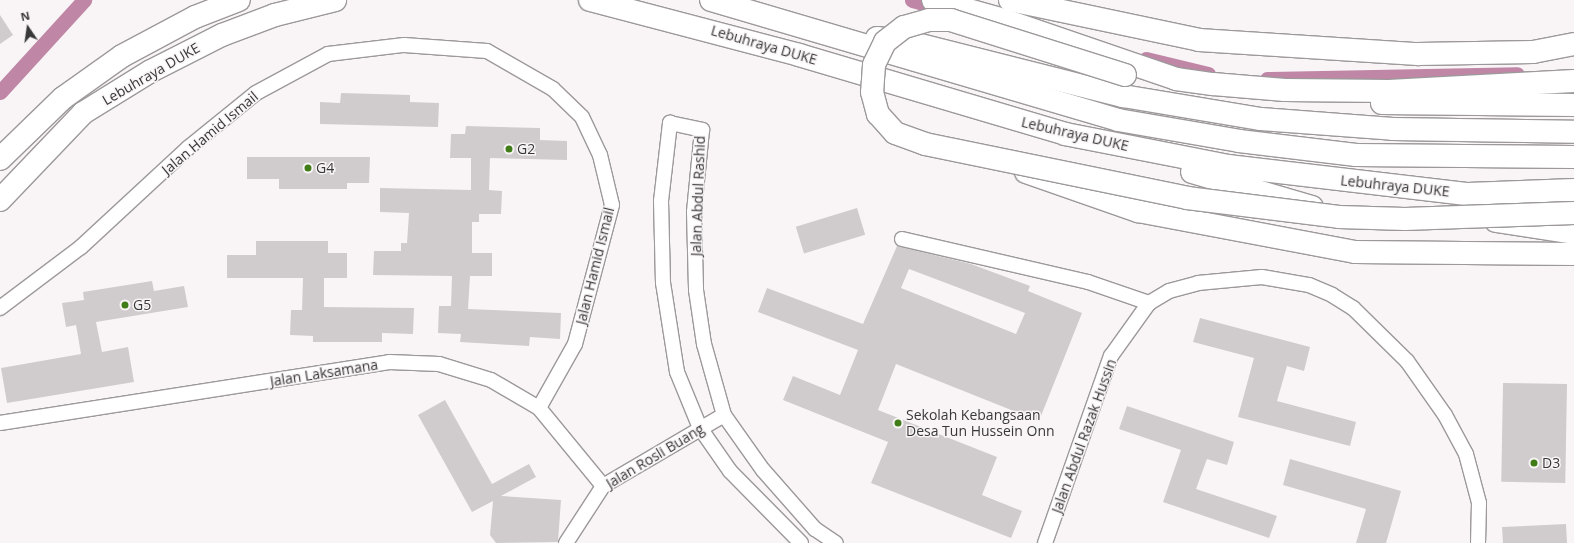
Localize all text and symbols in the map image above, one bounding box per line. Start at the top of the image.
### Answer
north arrow [8,8,48,48]
text: N [19,8,31,24]
street label: Lebuhraya DUKE [709,22,819,68]
street label: Lebuhraya DUKE [99,39,203,109]
street label: Jalan Hamid Ismail [159,88,261,178]
street label: Lebuhraya DUKE [1020,113,1130,155]
street label: Jalan Abdul Rashid [688,135,708,257]
place label: G2 [517,141,535,157]
marker: G2 [504,144,514,154]
place label: G4 [316,160,334,176]
marker: G4 [303,163,313,173]
street label: Lebuhraya DUKE [1340,172,1450,200]
street label: Jalan Hamid Ismail [572,206,618,326]
place label: G5 [133,297,151,313]
marker: G5 [120,300,130,310]
street label: Jalan Laksamana [269,356,379,390]
street label: Jalan Abdul Razak Hussin [1048,357,1120,515]
place label: Sekolah Kebangsaan Desa Tun Hussein Onn [906,407,1055,440]
marker: Sekolah Kebangsaan Desa Tun Hussein Onn [893,418,903,428]
street label: Jalan Rosli Buang [603,420,707,492]
place label: D3 [1542,455,1560,471]
marker: D3 [1529,458,1539,468]

